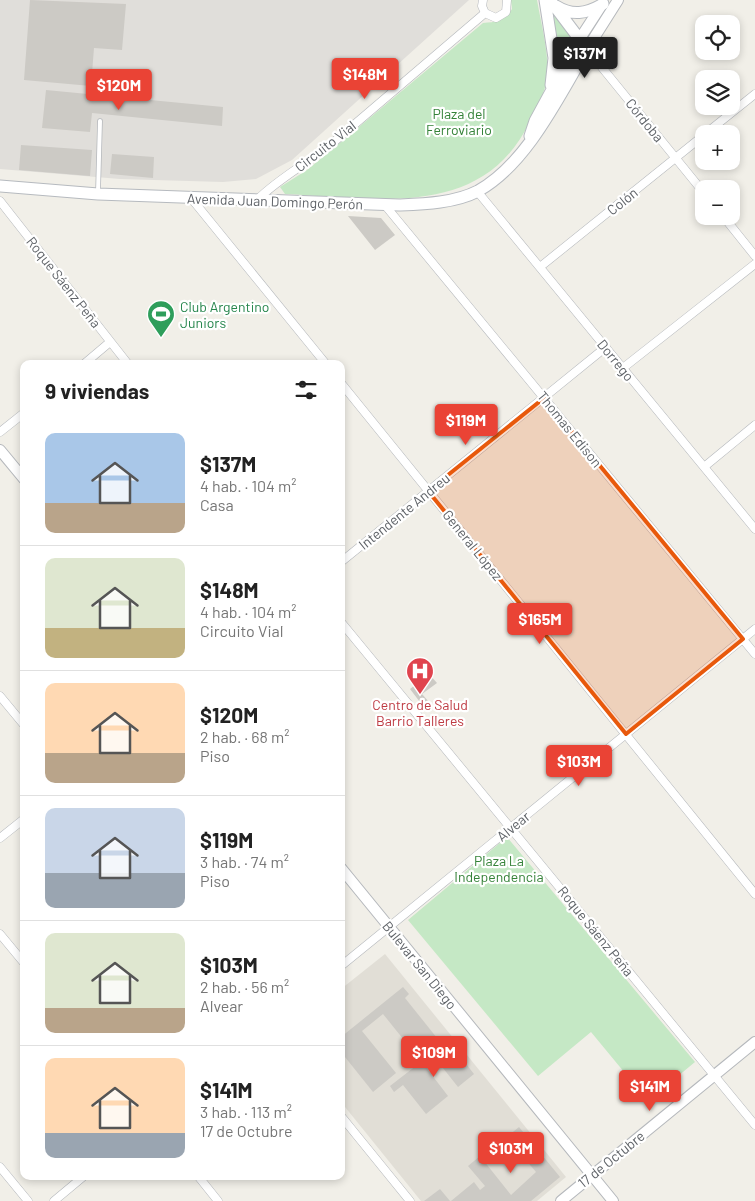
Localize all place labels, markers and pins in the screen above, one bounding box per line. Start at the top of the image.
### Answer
pin: $137M [550,36,620,79]
pin: $148M [330,58,400,100]
pin: $120M [84,68,154,111]
place label: Club Argentino Juniors [180,298,269,331]
sports icon: Club Argentino Juniors [146,299,176,338]
pin: $119M [431,404,501,446]
pin: $165M [505,602,575,645]
hospital icon: Centro de Salud Barrio Talleres [405,656,435,695]
place label: Centro de Salud Barrio Talleres [372,696,468,729]
pin: $103M [544,744,614,787]
pin: $109M [399,1036,469,1078]
pin: $141M [615,1070,685,1112]
pin: $103M [476,1132,546,1174]

